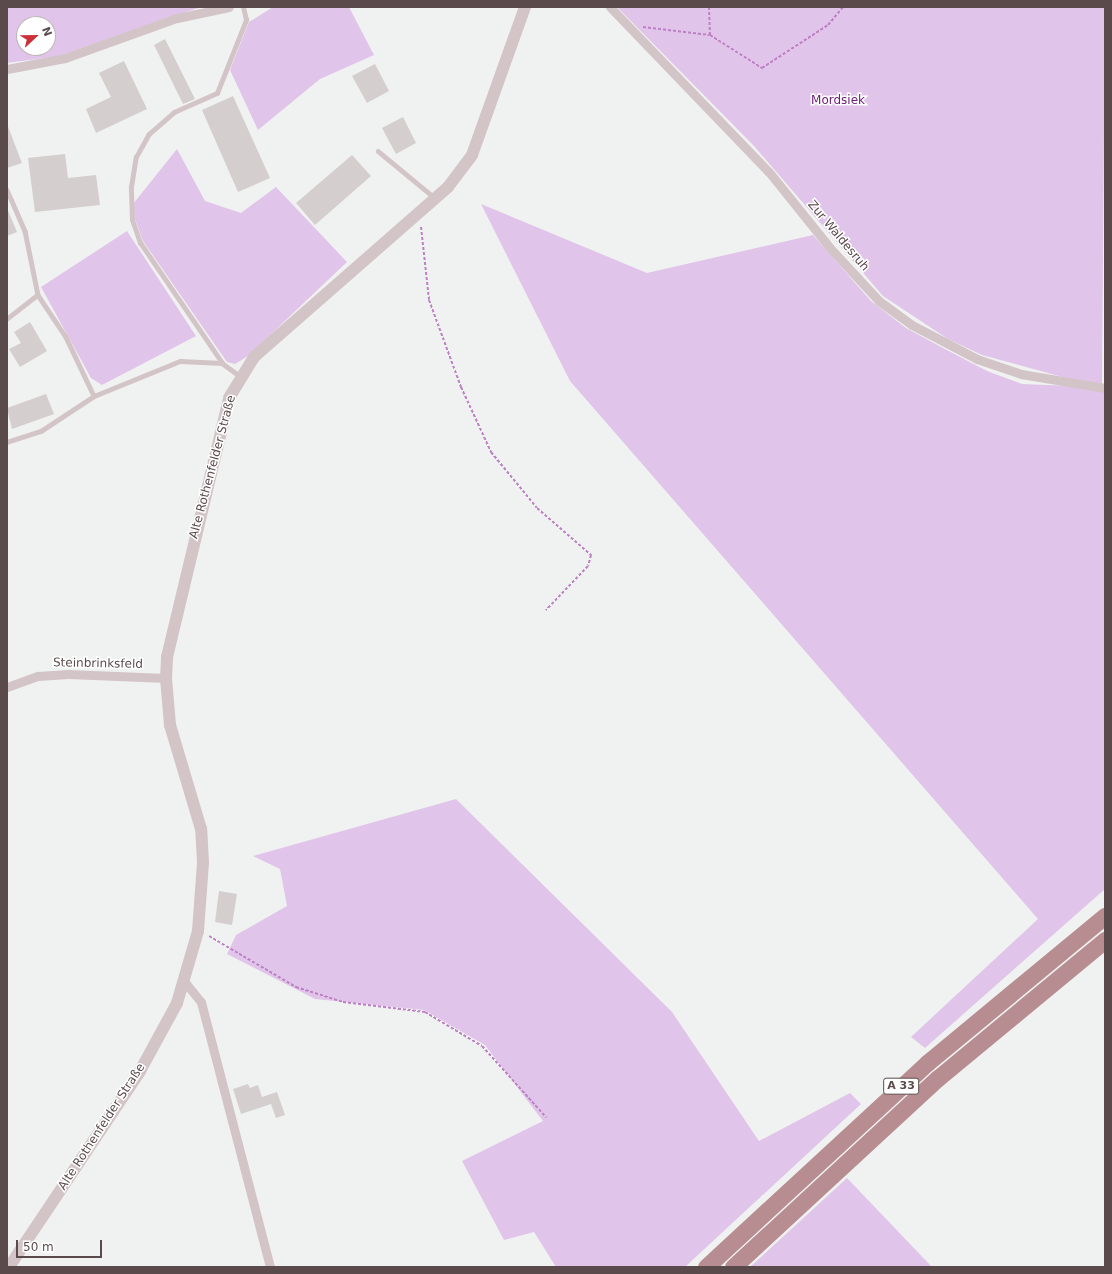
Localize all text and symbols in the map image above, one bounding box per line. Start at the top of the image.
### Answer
north arrow [16,16,56,56]
text: N [39,25,54,38]
park label: Mordsiek [811,94,865,108]
street label: Zur Waldesruh [804,198,872,274]
street label: Alte Rothenfelder Straße [187,394,239,540]
street label: Steinbrinksfeld [53,656,143,672]
street label: Alte Rothenfelder Straße [56,1061,148,1193]
road number: A 33 [883,1077,919,1095]
scale bar [18,1232,104,1258]
text: 50 m [23,1240,54,1254]

